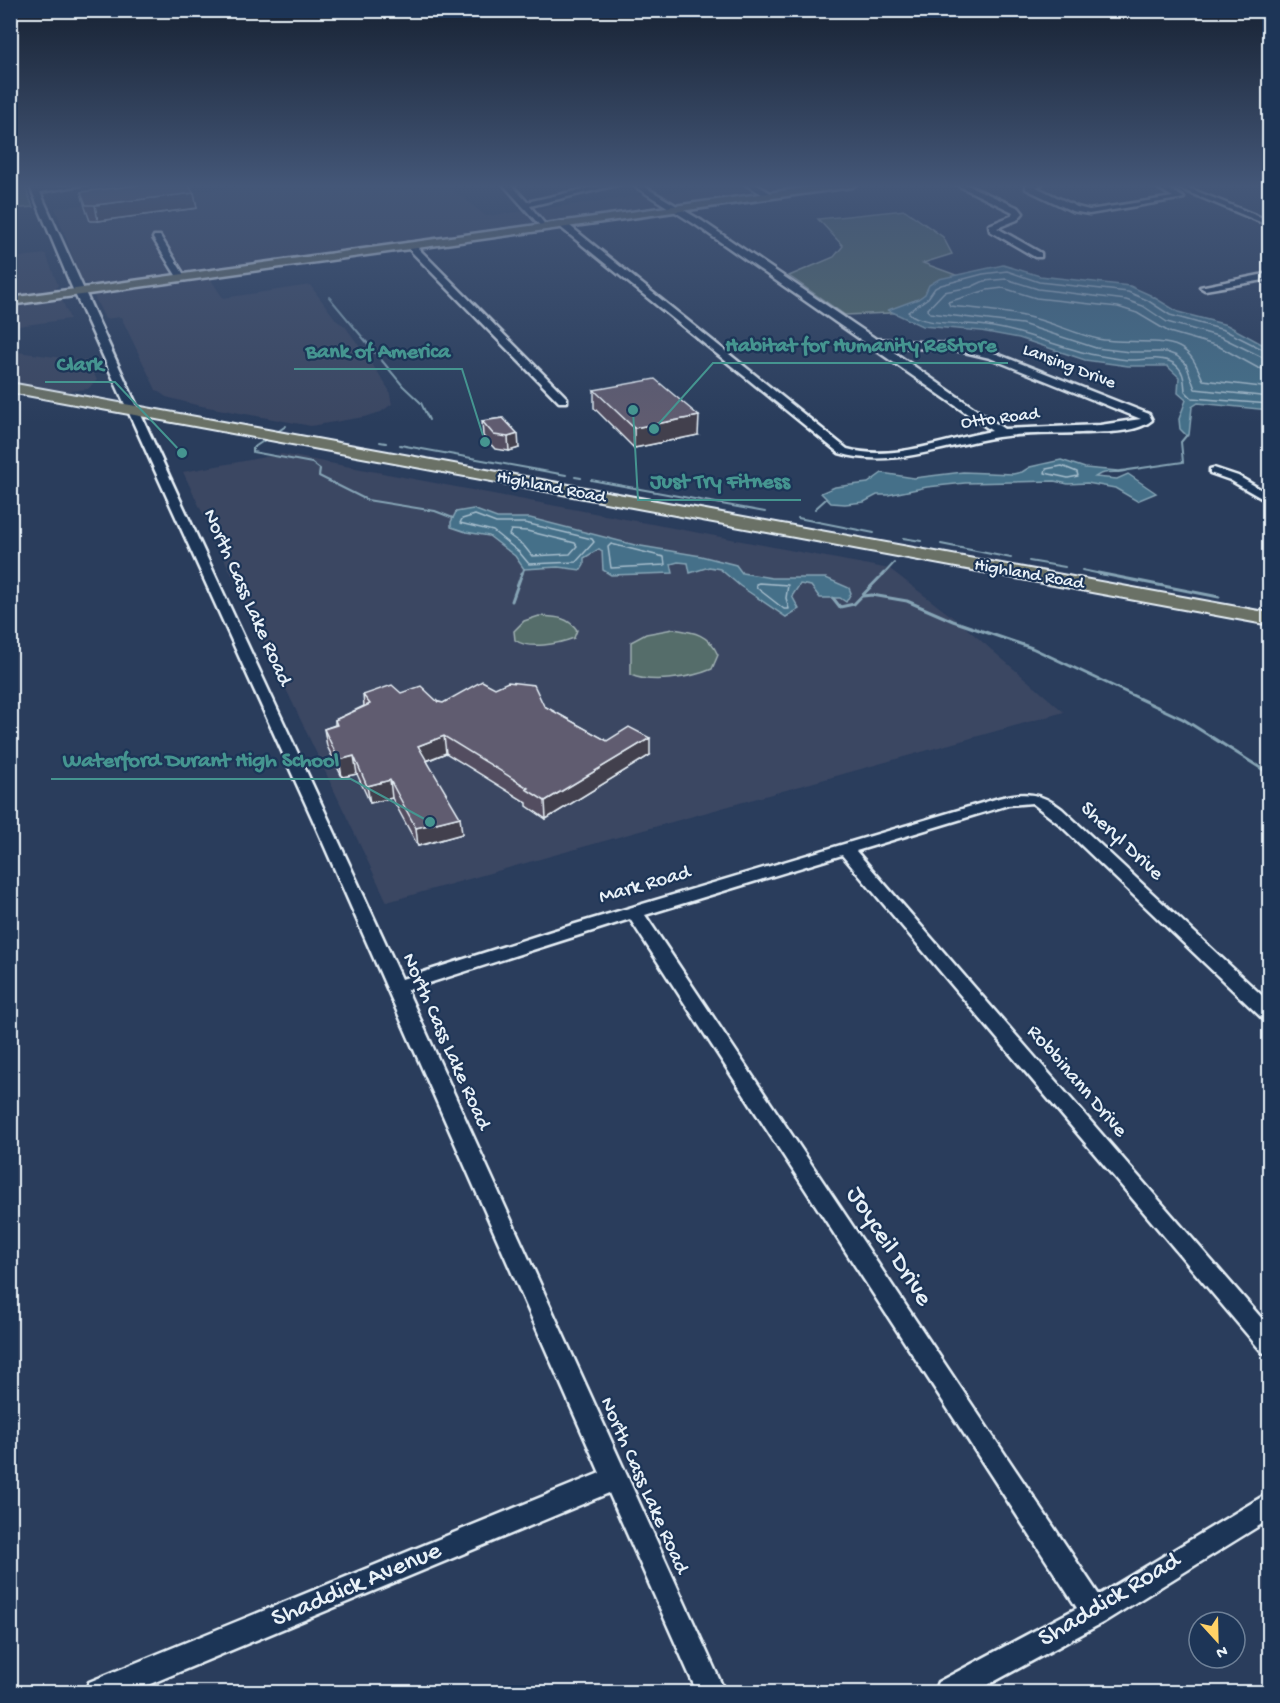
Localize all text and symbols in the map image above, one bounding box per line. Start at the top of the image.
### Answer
callout: Habitat for Humanity ReStore [713,323,1008,363]
callout: Bank of America [294,329,462,369]
text: Habitat for Humanity ReStore [725,334,997,360]
text: Bank of America [305,340,452,366]
street label: Lansing Drive [1020,340,1119,395]
callout: Clark [45,342,115,382]
text: Clark [56,353,105,379]
street label: Otto Road [960,404,1042,434]
callout: Just Try Fitness [638,460,801,500]
street label: Highland Road [495,467,609,509]
text: Just Try Fitness [649,470,792,496]
street label: North Cass Lake Road [196,506,297,692]
street label: Highland Road [973,555,1087,595]
callout: Waterford Durant High School [51,739,351,779]
text: Waterford Durant High School [62,749,339,775]
street label: Sheryl Drive [1074,797,1169,888]
street label: Mark Road [596,861,695,911]
street label: North Cass Lake Road [395,950,496,1136]
street label: Robbinann Drive [1020,1021,1132,1144]
street label: Joyceil Drive [838,1181,938,1313]
street label: North Cass Lake Road [593,1394,694,1580]
street label: Shaddick Avenue [267,1536,447,1636]
street label: Shaddick Road [1033,1546,1188,1655]
north arrow [1187,1610,1247,1670]
text: N [1212,1640,1230,1662]

